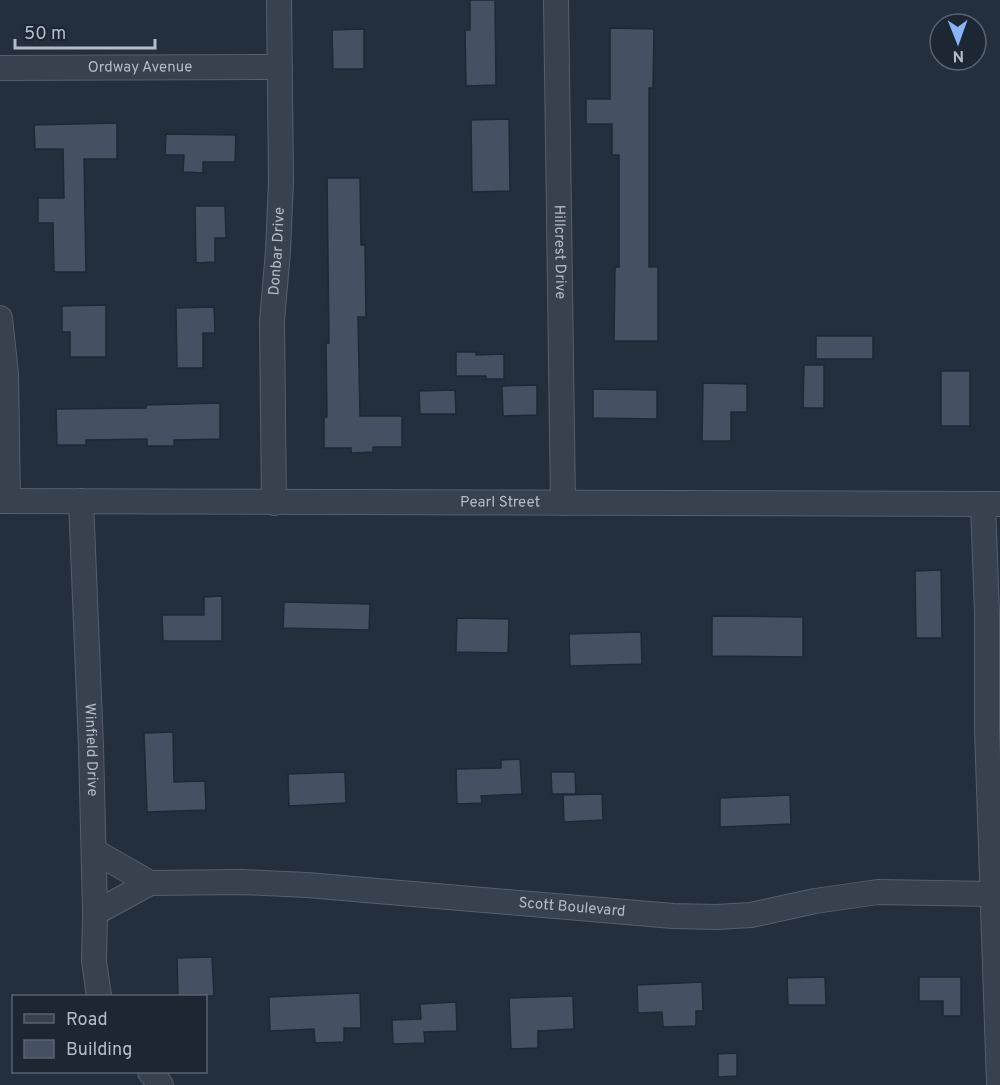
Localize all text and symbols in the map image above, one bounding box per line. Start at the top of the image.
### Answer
scale bar [15,12,154,50]
north arrow [928,12,988,72]
text: 50 m [24,23,66,46]
text: N [952,45,964,65]
street label: Ordway Avenue [88,58,192,77]
street label: Hillcrest Drive [549,204,570,299]
street label: Donbar Drive [265,207,289,296]
street label: Pearl Street [460,493,540,512]
street label: Winfield Drive [80,703,102,797]
street label: Scott Boulevard [518,893,626,921]
legend [12,995,207,1073]
text: Road [66,1009,108,1032]
text: Building [66,1039,132,1062]

